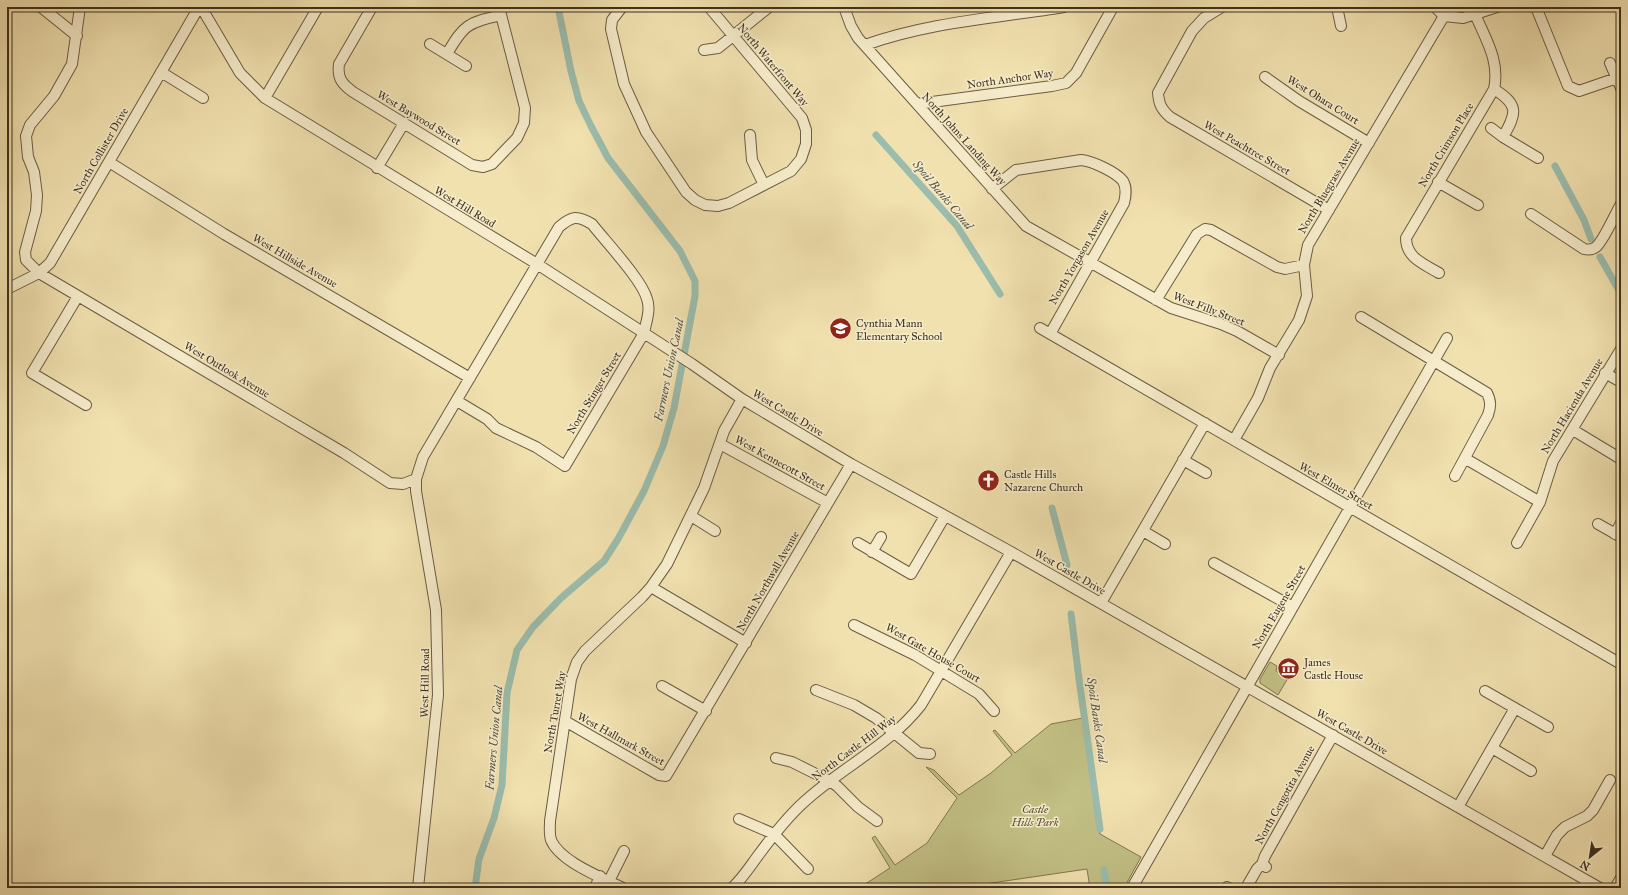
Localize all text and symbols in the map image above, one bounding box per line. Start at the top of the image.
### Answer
street label: North Waterfront Way [735,21,812,109]
street label: North Anchor Way [966,66,1055,91]
street label: West Ohara Court [1285,73,1361,127]
street label: West Baywood Street [375,88,463,148]
street label: North Johns Landing Way [918,90,1009,189]
street label: North Crimson Place [1416,100,1477,190]
street label: North Collister Drive [71,105,131,197]
street label: West Peachtree Street [1201,118,1293,178]
street label: North Bluegrass Avenue [1295,136,1363,236]
water label: Spoil Banks Canal [909,157,977,235]
street label: West Hill Road [432,184,498,231]
street label: North Yorgason Avenue [1046,207,1112,307]
street label: West Hillside Avenue [250,231,340,291]
street label: West Filly Street [1171,289,1247,329]
water label: Farmers Union Canal [651,316,687,424]
school or university icon: Cynthia Mann Elementary School [828,316,854,342]
place label: Cynthia Mann Elementary School [856,317,943,343]
street label: West Outlook Avenue [182,339,273,401]
street label: North Stinger Street [564,349,624,437]
street label: North Hacienda Avenue [1538,356,1606,456]
street label: West Castle Drive [750,387,826,439]
street label: West Kennecott Street [733,433,828,493]
street label: West Elmer Street [1297,460,1375,513]
church icon: Castle Hills Nazarene Church [976,467,1002,493]
place label: Castle Hills Nazarene Church [1004,468,1083,494]
street label: North Northwall Avenue [734,528,802,633]
street label: West Castle Drive [1032,546,1108,598]
street label: North Eugene Street [1250,563,1308,651]
street label: West Gate House Court [883,621,983,685]
street label: West Hill Road [418,648,432,718]
museum icon: James Castle House [1275,655,1301,681]
place label: James Castle House [1303,656,1364,682]
street label: North Turret Way [541,669,569,754]
water label: Spoil Banks Canal [1083,675,1110,766]
water label: Farmers Union Canal [482,684,506,792]
street label: West Castle Drive [1314,706,1390,758]
street label: West Hallmark Street [575,710,667,768]
street label: North Castle Hill Way [810,712,899,784]
street label: North Cengotita Avenue [1252,743,1318,847]
park label: Castle Hills Park [1010,803,1059,829]
north arrow [1570,837,1610,877]
text: N [1577,857,1593,873]

